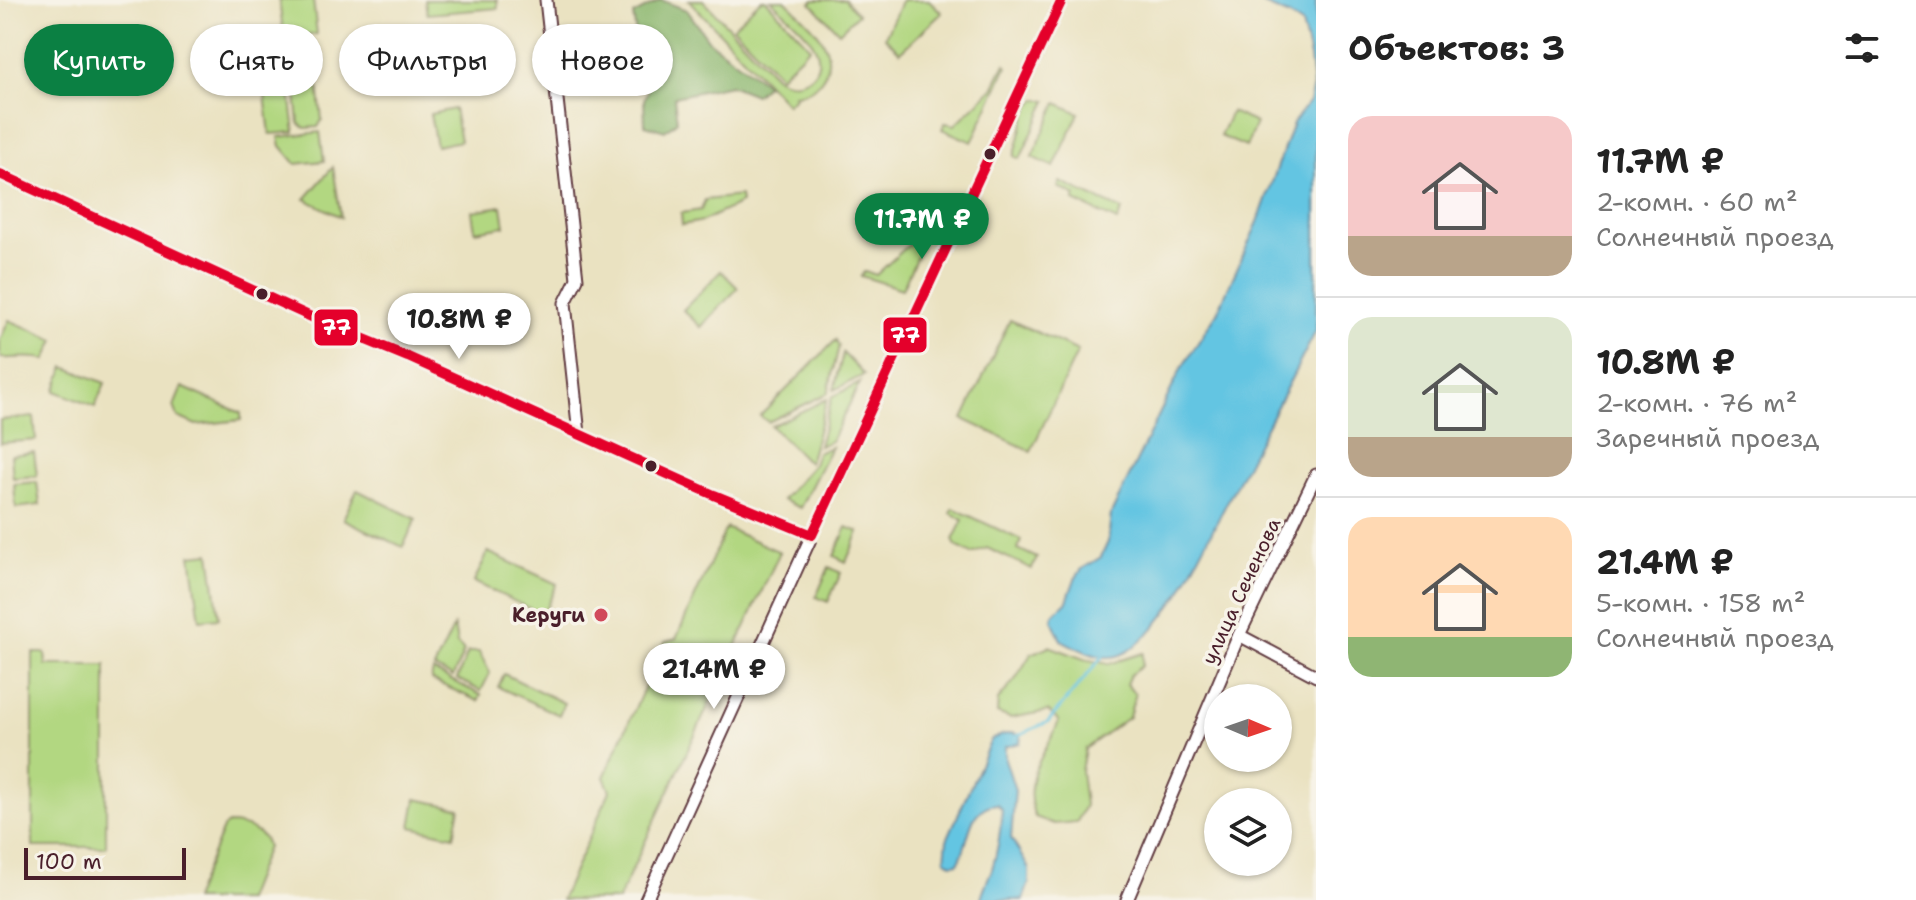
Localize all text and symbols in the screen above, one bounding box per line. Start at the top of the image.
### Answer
chip: Купить [24,24,174,96]
chip: Снять [190,24,323,96]
chip: Фильтры [339,24,516,96]
chip: Новое [532,24,673,96]
text: Объектов: 3 [1348,25,1565,71]
icon: filters [1840,26,1884,70]
text: 11.7M ₽ [1596,138,1725,184]
unlabelled marker [982,146,998,162]
icon: home [1412,148,1508,244]
text: 2-комн. · 60 m² [1596,184,1798,219]
pin: 11.7M ₽ [848,193,996,261]
text: 11.7M ₽ [873,201,971,236]
text: Солнечный проезд [1596,219,1834,254]
unlabelled marker [254,286,270,302]
pin: 10.8M ₽ [385,293,533,361]
text: 10.8M ₽ [406,301,512,336]
line badge: 77 [313,308,359,347]
text: 77 [321,313,351,342]
line badge: 77 [882,316,928,354]
text: 77 [890,321,920,350]
text: 10.8M ₽ [1596,339,1736,385]
icon: home [1412,349,1508,445]
text: 2-комн. · 76 m² [1596,385,1797,420]
text: Заречный проезд [1596,420,1820,455]
unlabelled marker [643,458,659,474]
street label: улица Сеченова [1196,513,1287,668]
text: 21.4M ₽ [1596,539,1734,585]
icon: home [1412,549,1508,645]
text: 5-комн. · 158 m² [1596,585,1806,620]
place label: Керуги [512,602,585,628]
marker: Керуги [592,606,610,624]
text: Солнечный проезд [1596,620,1834,655]
pin: 21.4M ₽ [640,643,788,711]
text: 21.4M ₽ [661,651,767,686]
north arrow [1204,684,1292,772]
map controls [1204,684,1292,876]
button: layers [1204,788,1292,876]
scale bar [24,844,186,880]
text: 100 m [36,847,102,876]

